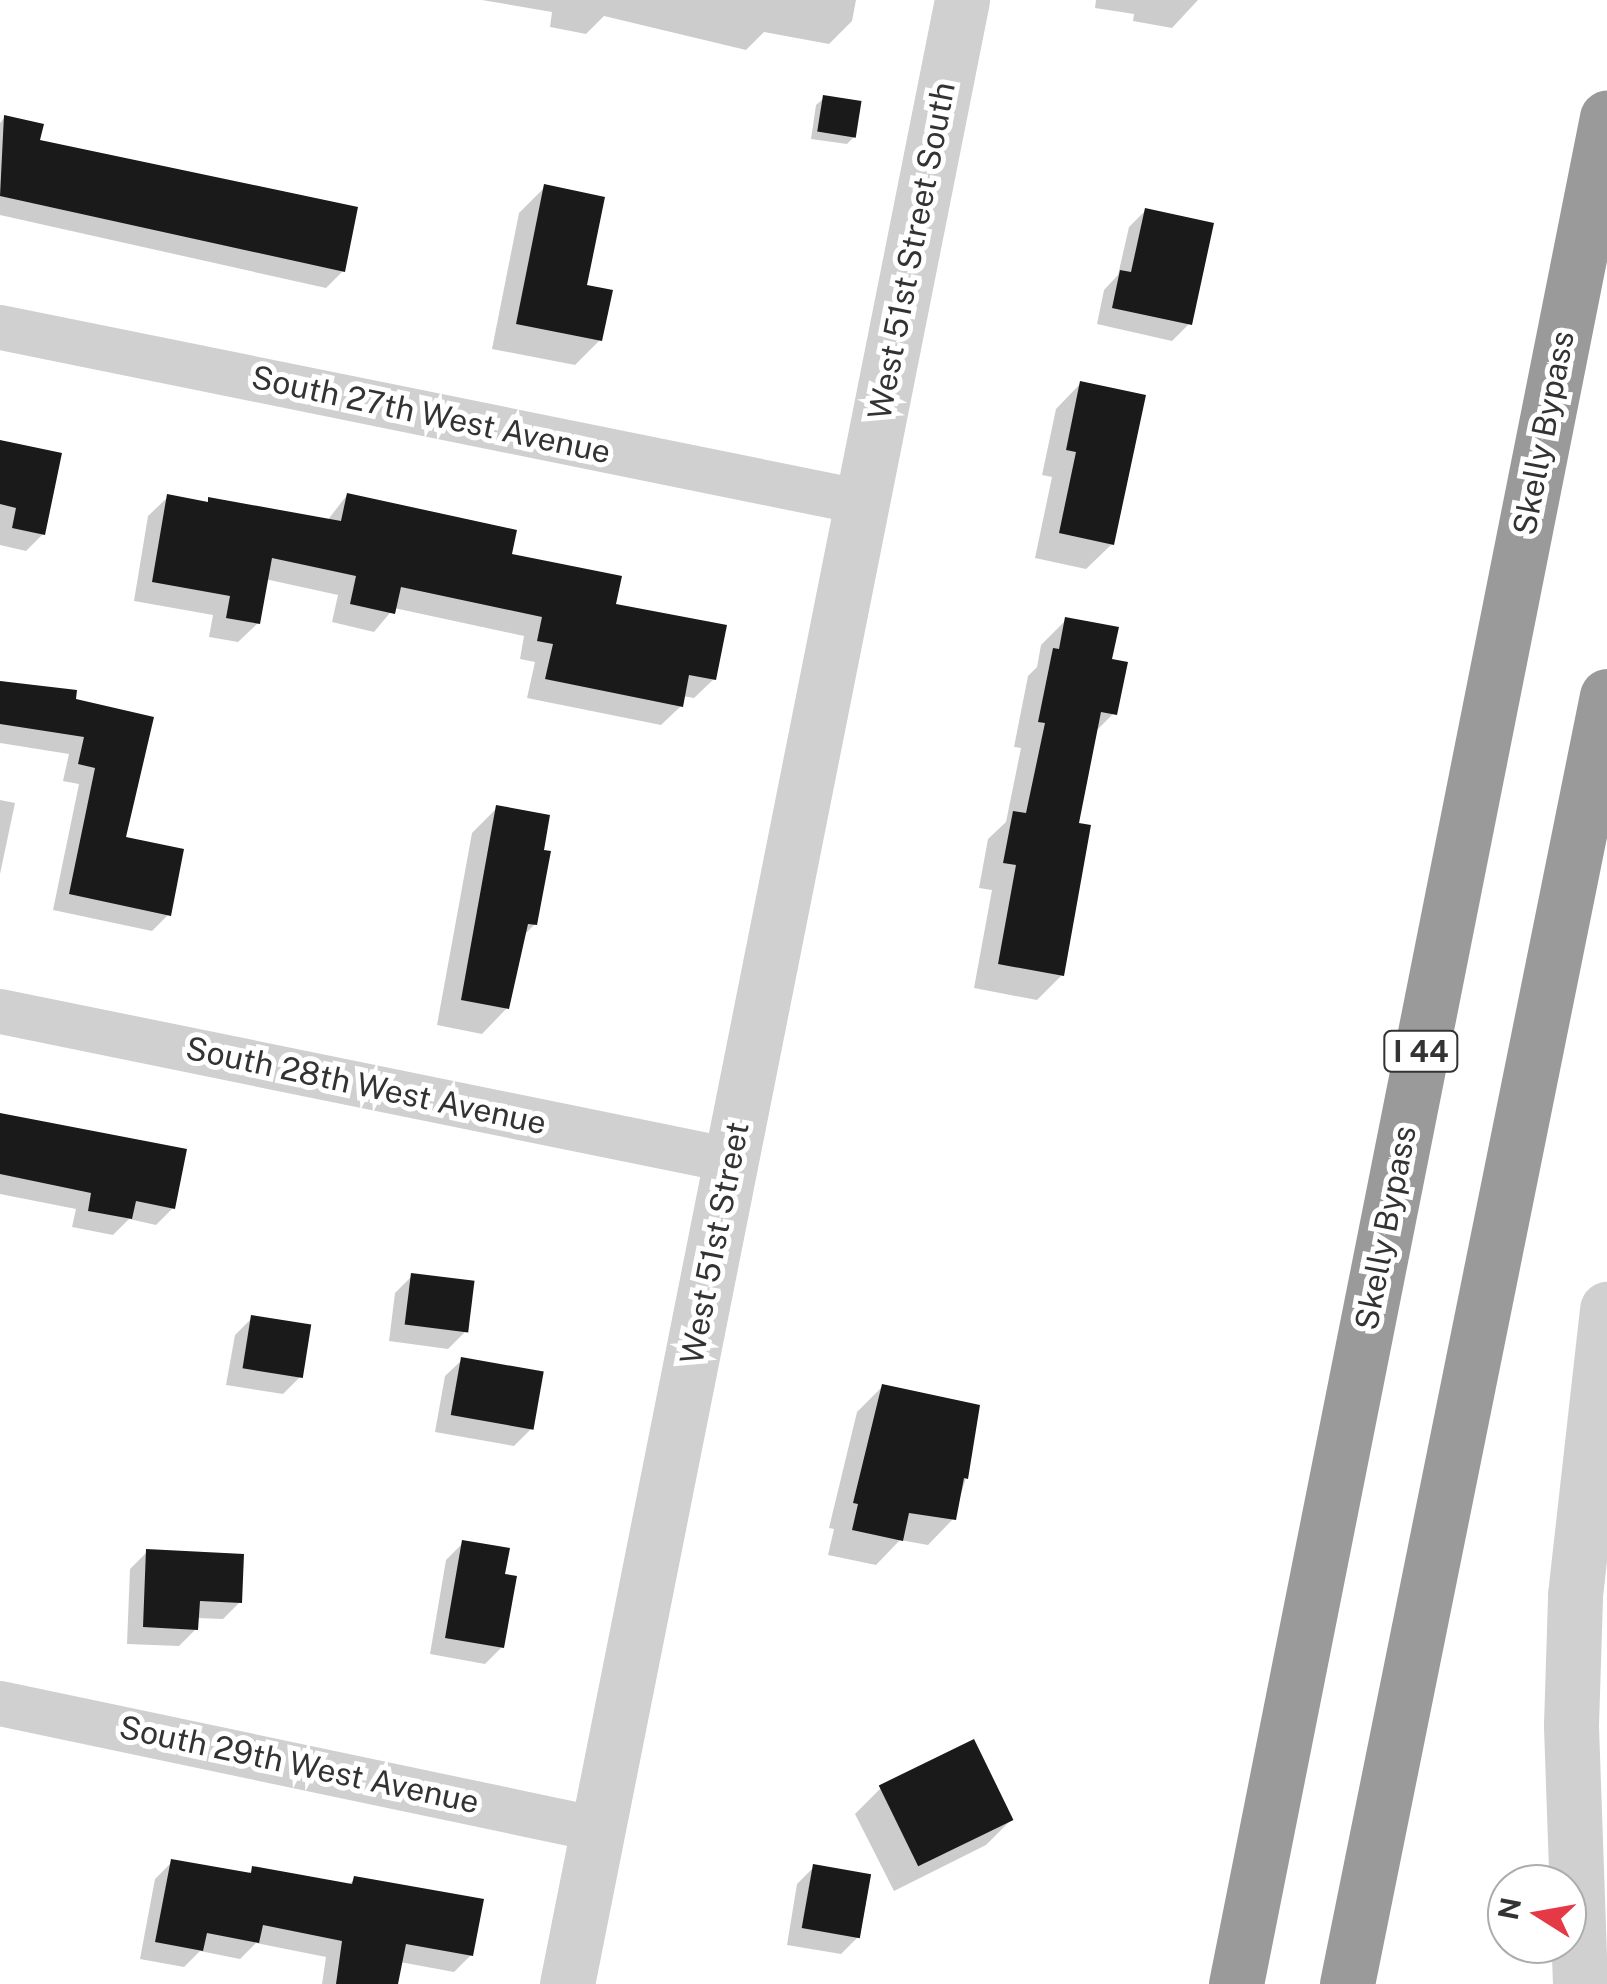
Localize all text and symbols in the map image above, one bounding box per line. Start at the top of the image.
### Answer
street label: West 51st Street South [860,79,964,423]
street label: Skelly Bypass [1505,328,1583,538]
street label: South 27th West Avenue [248,358,614,472]
road number: I 44 [1381,1026,1461,1076]
street label: South 28th West Avenue [182,1029,550,1143]
street label: West 51st Street [673,1119,757,1367]
street label: Skelly Bypass [1347,1123,1425,1333]
street label: South 29th West Avenue [115,1708,483,1822]
north arrow [1487,1864,1587,1964]
text: N [1491,1895,1527,1922]

